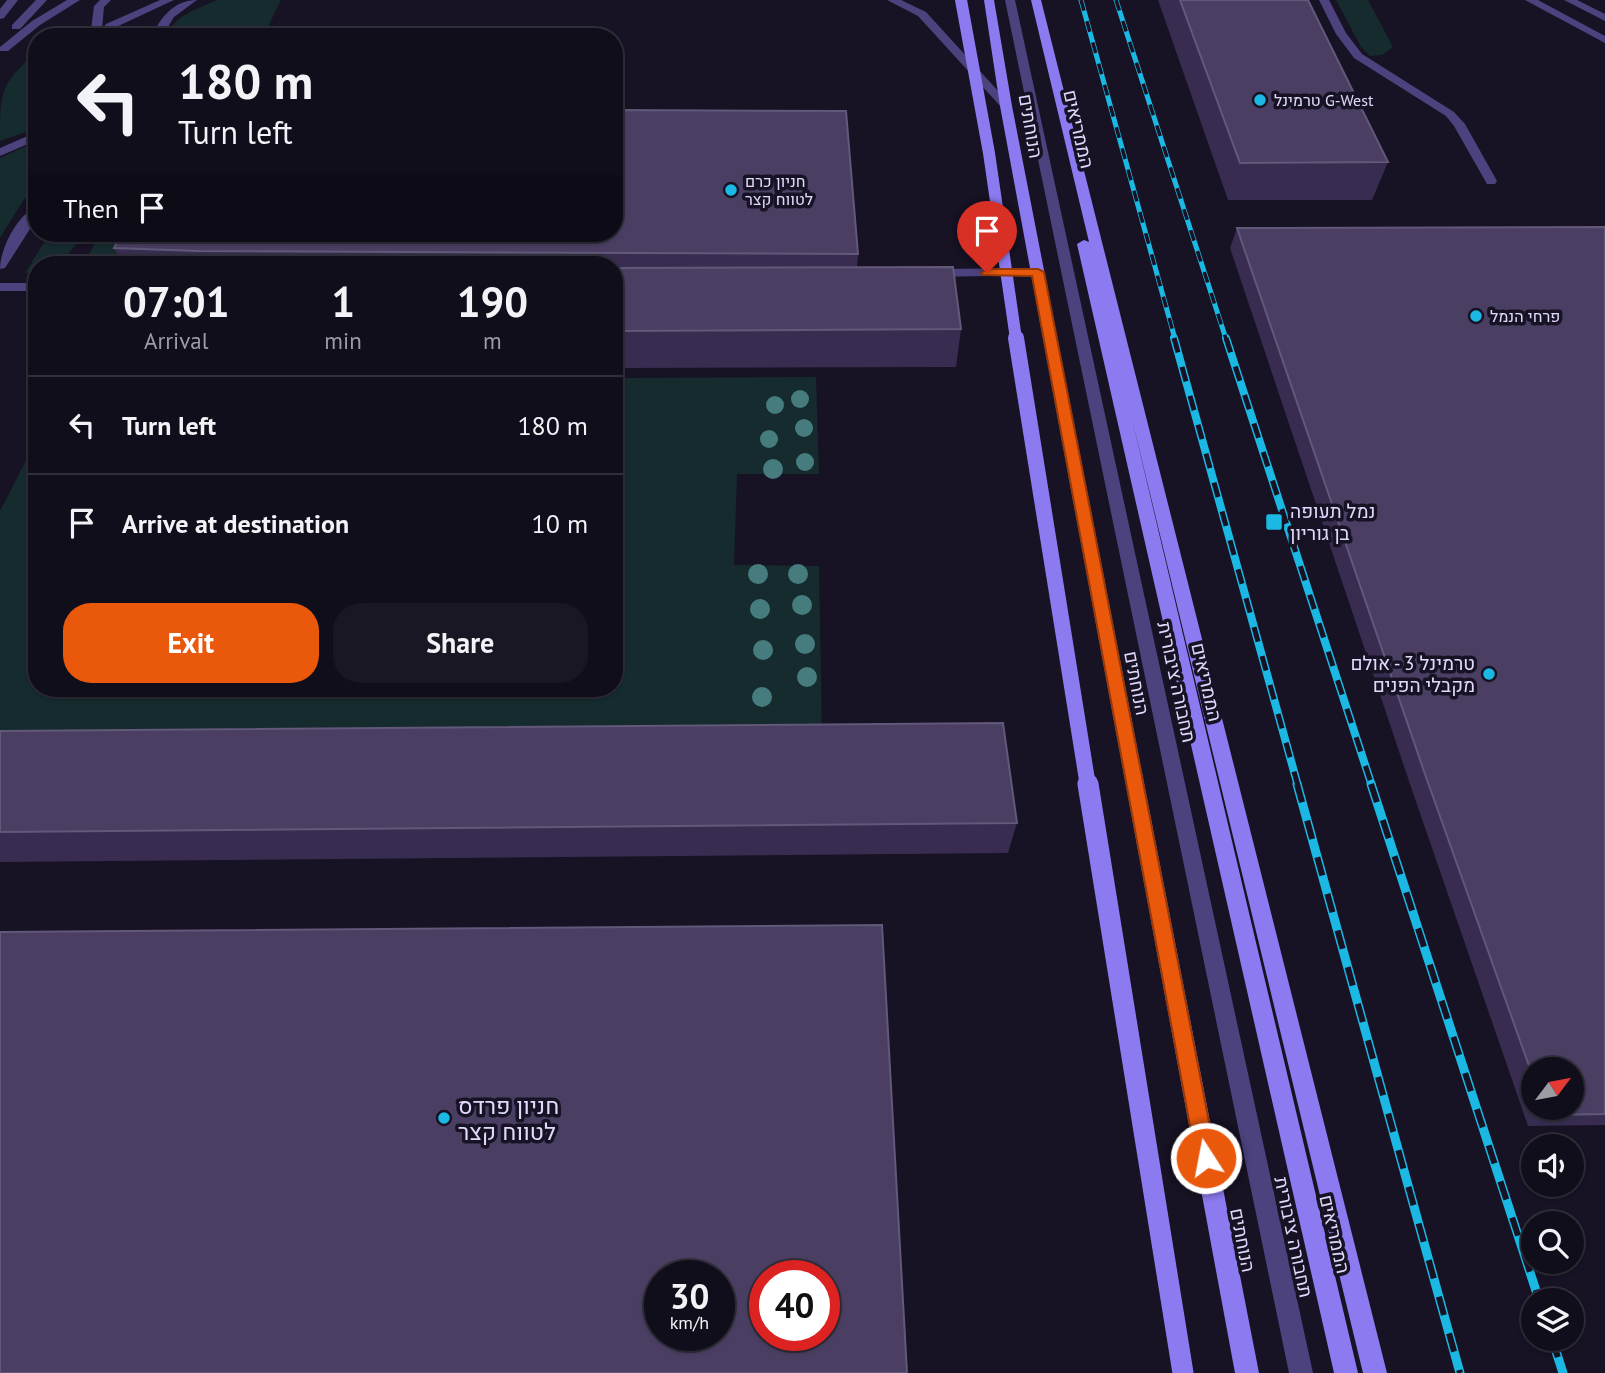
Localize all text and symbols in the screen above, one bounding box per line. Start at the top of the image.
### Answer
text: 180 m [178,49,313,113]
icon: left [63,56,154,147]
street label: הממריאים [1058,87,1100,171]
place label: טרמינל G-West [1274,90,1374,110]
street label: הנוחתים [1014,92,1048,160]
marker: טרמינל G-West [1252,92,1268,108]
text: Turn left [178,111,293,153]
place label: חניון כרם לטווח קצר [745,171,813,209]
marker: חניון כרם לטווח קצר [723,182,739,198]
icon: arrive [133,189,171,227]
text: Then [63,192,119,225]
pin [957,201,1017,273]
icon: arrive [968,212,1006,250]
text: 07:01 [123,274,229,329]
text: 1 [331,274,355,329]
text: 190 [457,274,528,329]
place label: פרחי הנמל [1490,306,1560,326]
marker: פרחי הנמל [1468,308,1484,324]
text: Arrival [144,326,208,355]
text: min [324,326,362,355]
text: m [483,326,502,355]
icon: left [63,406,101,444]
text: Turn left [122,409,216,442]
text: 180 m [517,409,588,442]
place label: נמל תעופה בן גוריון [1290,499,1375,545]
icon: arrive [63,504,101,542]
text: Arrive at destination [122,507,349,540]
text: 10 m [532,507,588,540]
marker: נמל תעופה בן גוריון [1264,512,1284,532]
button: Exit [63,603,319,683]
button: Share [333,603,588,683]
street label: תחבורה ציבורית [1152,619,1202,745]
street label: הממריאים [1186,640,1228,724]
street label: הנוחתים [1119,649,1155,717]
place label: טרמינל 3 - אולם מקבלי הפנים [1351,651,1475,697]
marker: טרמינל 3 - אולם מקבלי הפנים [1481,666,1497,682]
north arrow [1521,1057,1584,1120]
map controls [1521,1057,1584,1351]
place label: חניון פרדס לטווח קצר [458,1091,559,1146]
marker: חניון פרדס לטווח קצר [436,1110,452,1126]
position arrow [1169,1121,1243,1195]
button: sound [1521,1134,1584,1197]
street label: תחבורה ציבורית [1269,1174,1319,1300]
street label: הממריאים [1314,1192,1356,1276]
street label: הנוחתים [1225,1206,1261,1274]
button: search [1521,1211,1584,1274]
speed limit sign: 40 [749,1260,840,1351]
text: 30 [670,1273,709,1319]
button: layers [1521,1288,1584,1351]
text: km/h [670,1311,709,1334]

